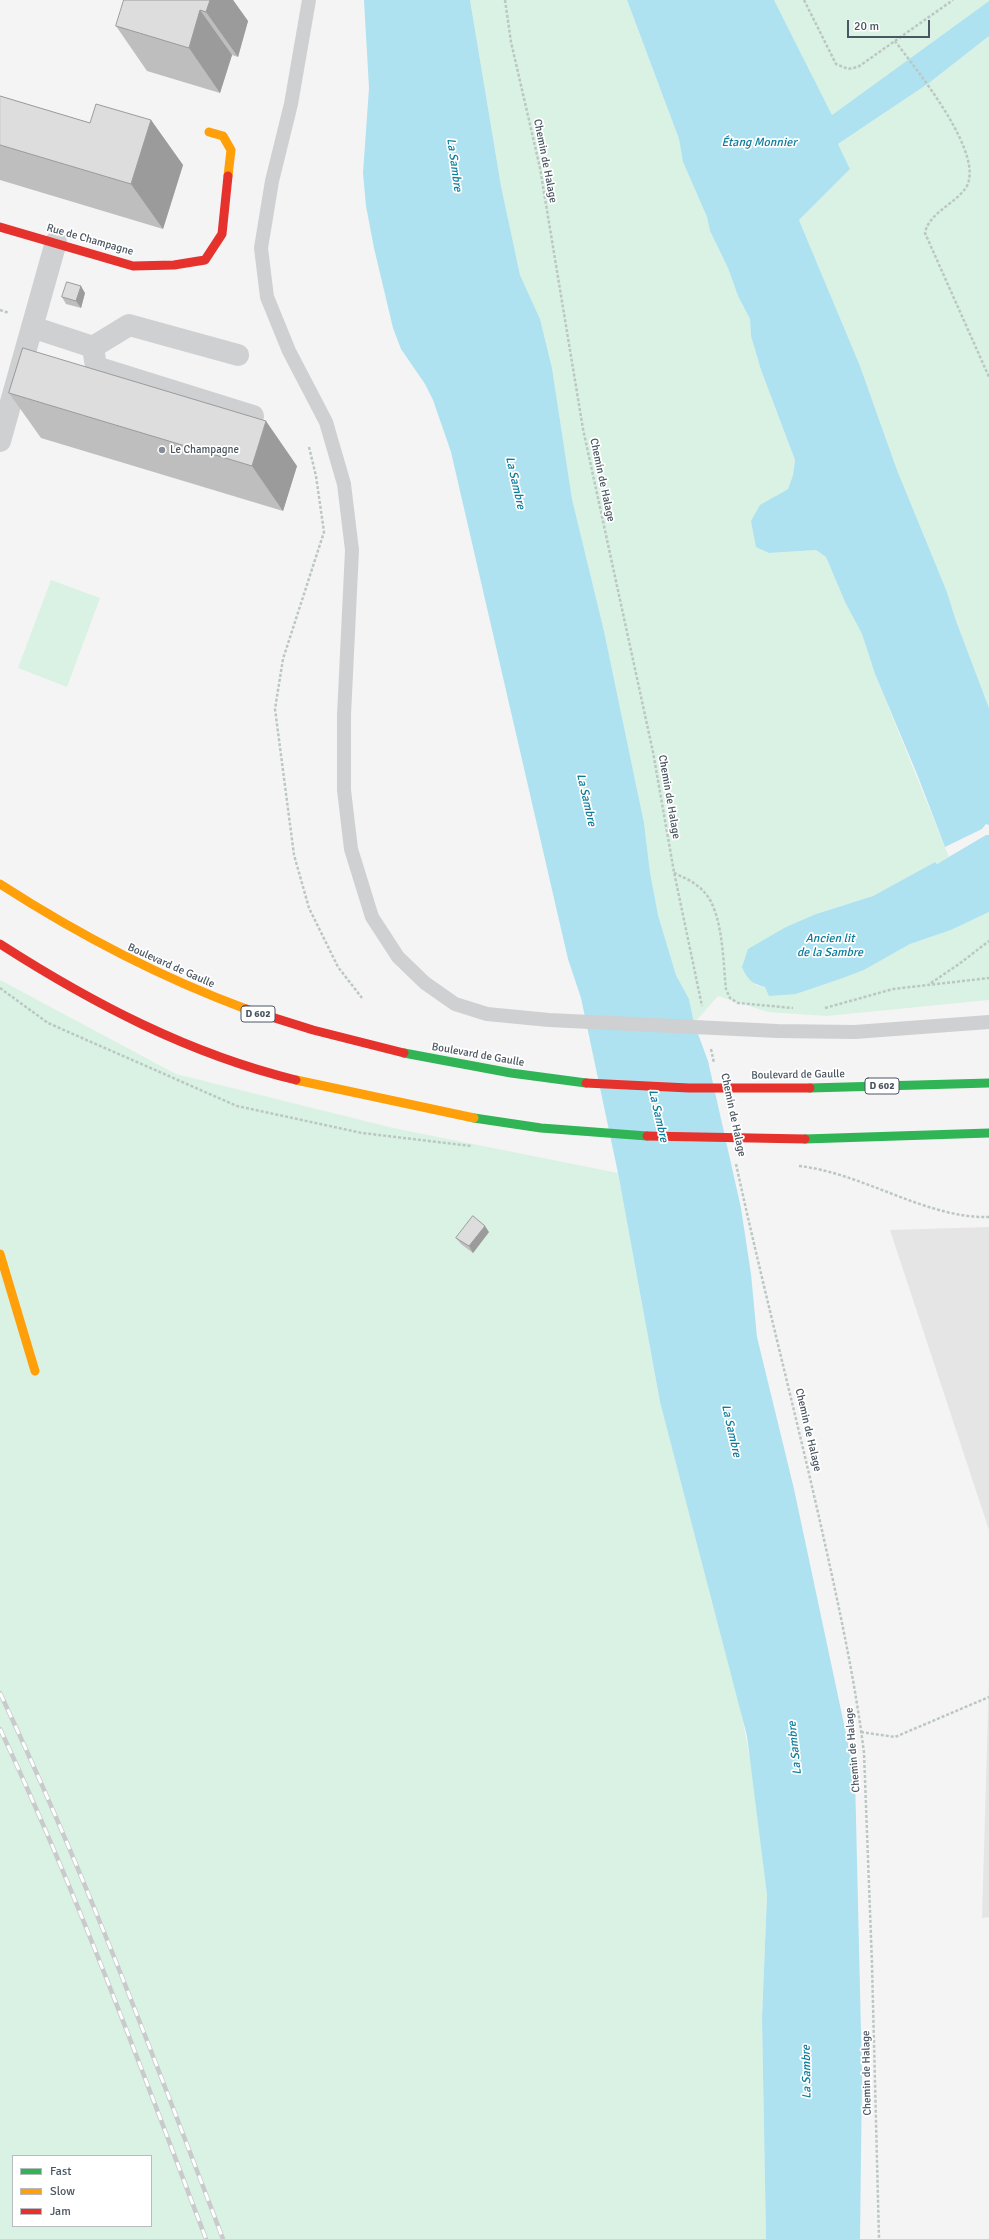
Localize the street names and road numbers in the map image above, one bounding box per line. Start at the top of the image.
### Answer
street label: Chemin de Halage [530,118,560,204]
street label: Rue de Champagne [45,221,135,259]
street label: Chemin de Halage [587,437,617,523]
street label: Chemin de Halage [655,754,683,840]
street label: Boulevard de Gaulle [125,941,217,991]
road number: D 602 [241,1006,275,1022]
street label: Boulevard de Gaulle [431,1040,525,1070]
street label: Boulevard de Gaulle [751,1068,845,1082]
street label: Chemin de Halage [718,1072,748,1158]
road number: D 602 [865,1078,899,1094]
street label: Chemin de Halage [792,1387,824,1473]
street label: Chemin de Halage [843,1707,863,1793]
street label: Chemin de Halage [860,2030,874,2116]

